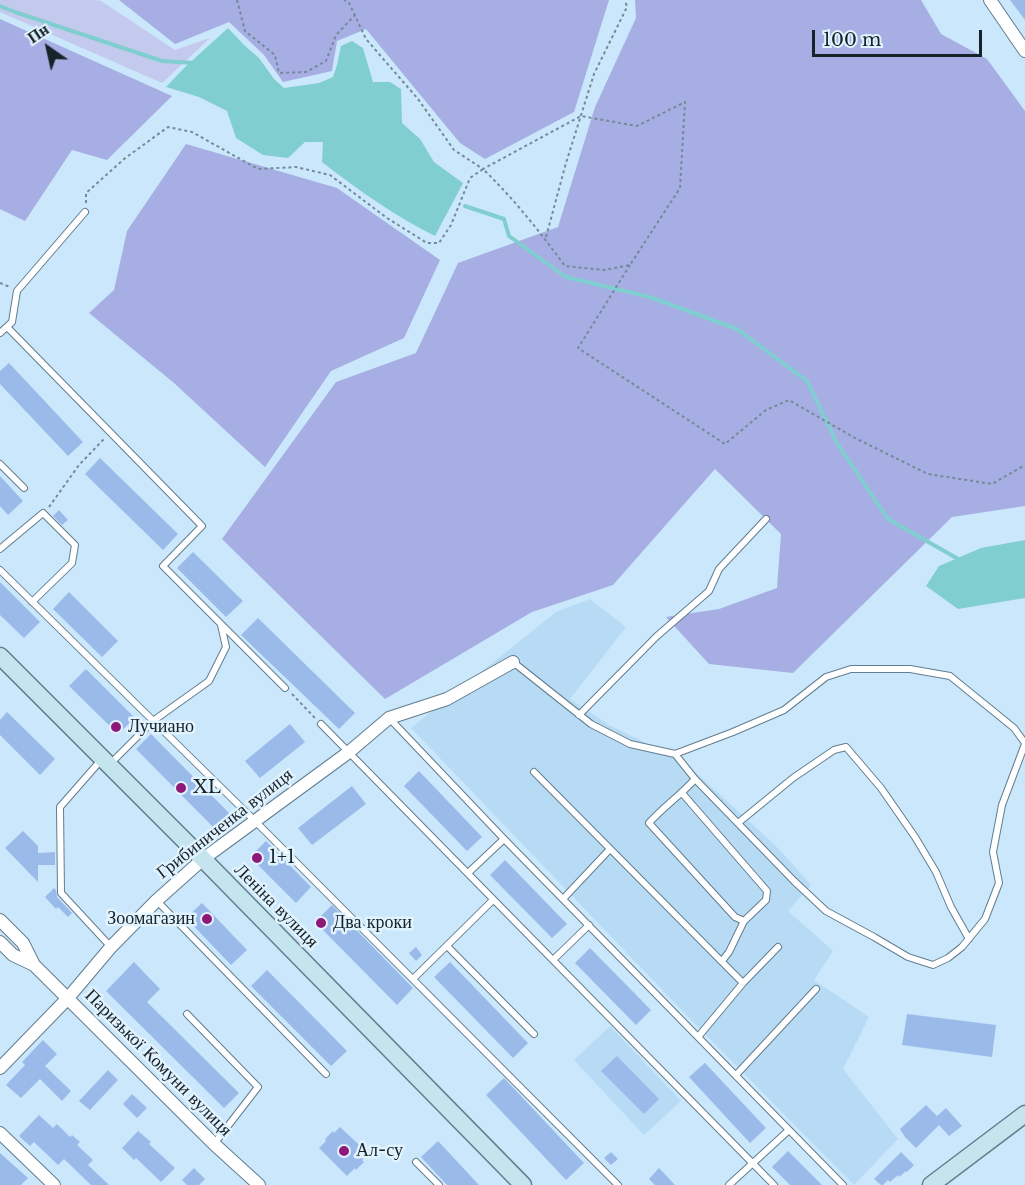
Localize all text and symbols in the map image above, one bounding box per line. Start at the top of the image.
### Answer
north arrow [18,18,78,78]
scale bar [815,18,984,56]
text: Пн [23,19,53,47]
text: 100 m [823,29,881,51]
place label: Лучиано [128,716,194,738]
marker: Лучиано [109,720,123,734]
street label: Грибиниченка вулиця [153,764,297,884]
place label: XL [193,777,221,799]
marker: XL [174,781,188,795]
place label: 1+1 [269,847,295,869]
marker: 1+1 [250,851,264,865]
street label: Леніна вулиця [229,859,323,953]
place label: Зоомагазин [107,908,195,930]
marker: Зоомагазин [200,912,214,926]
place label: Два кроки [333,912,412,934]
marker: Два кроки [314,916,328,930]
street label: Паризької Комуни вулиця [80,985,236,1141]
place label: Ал-су [356,1140,403,1162]
marker: Ал-су [337,1144,351,1158]

